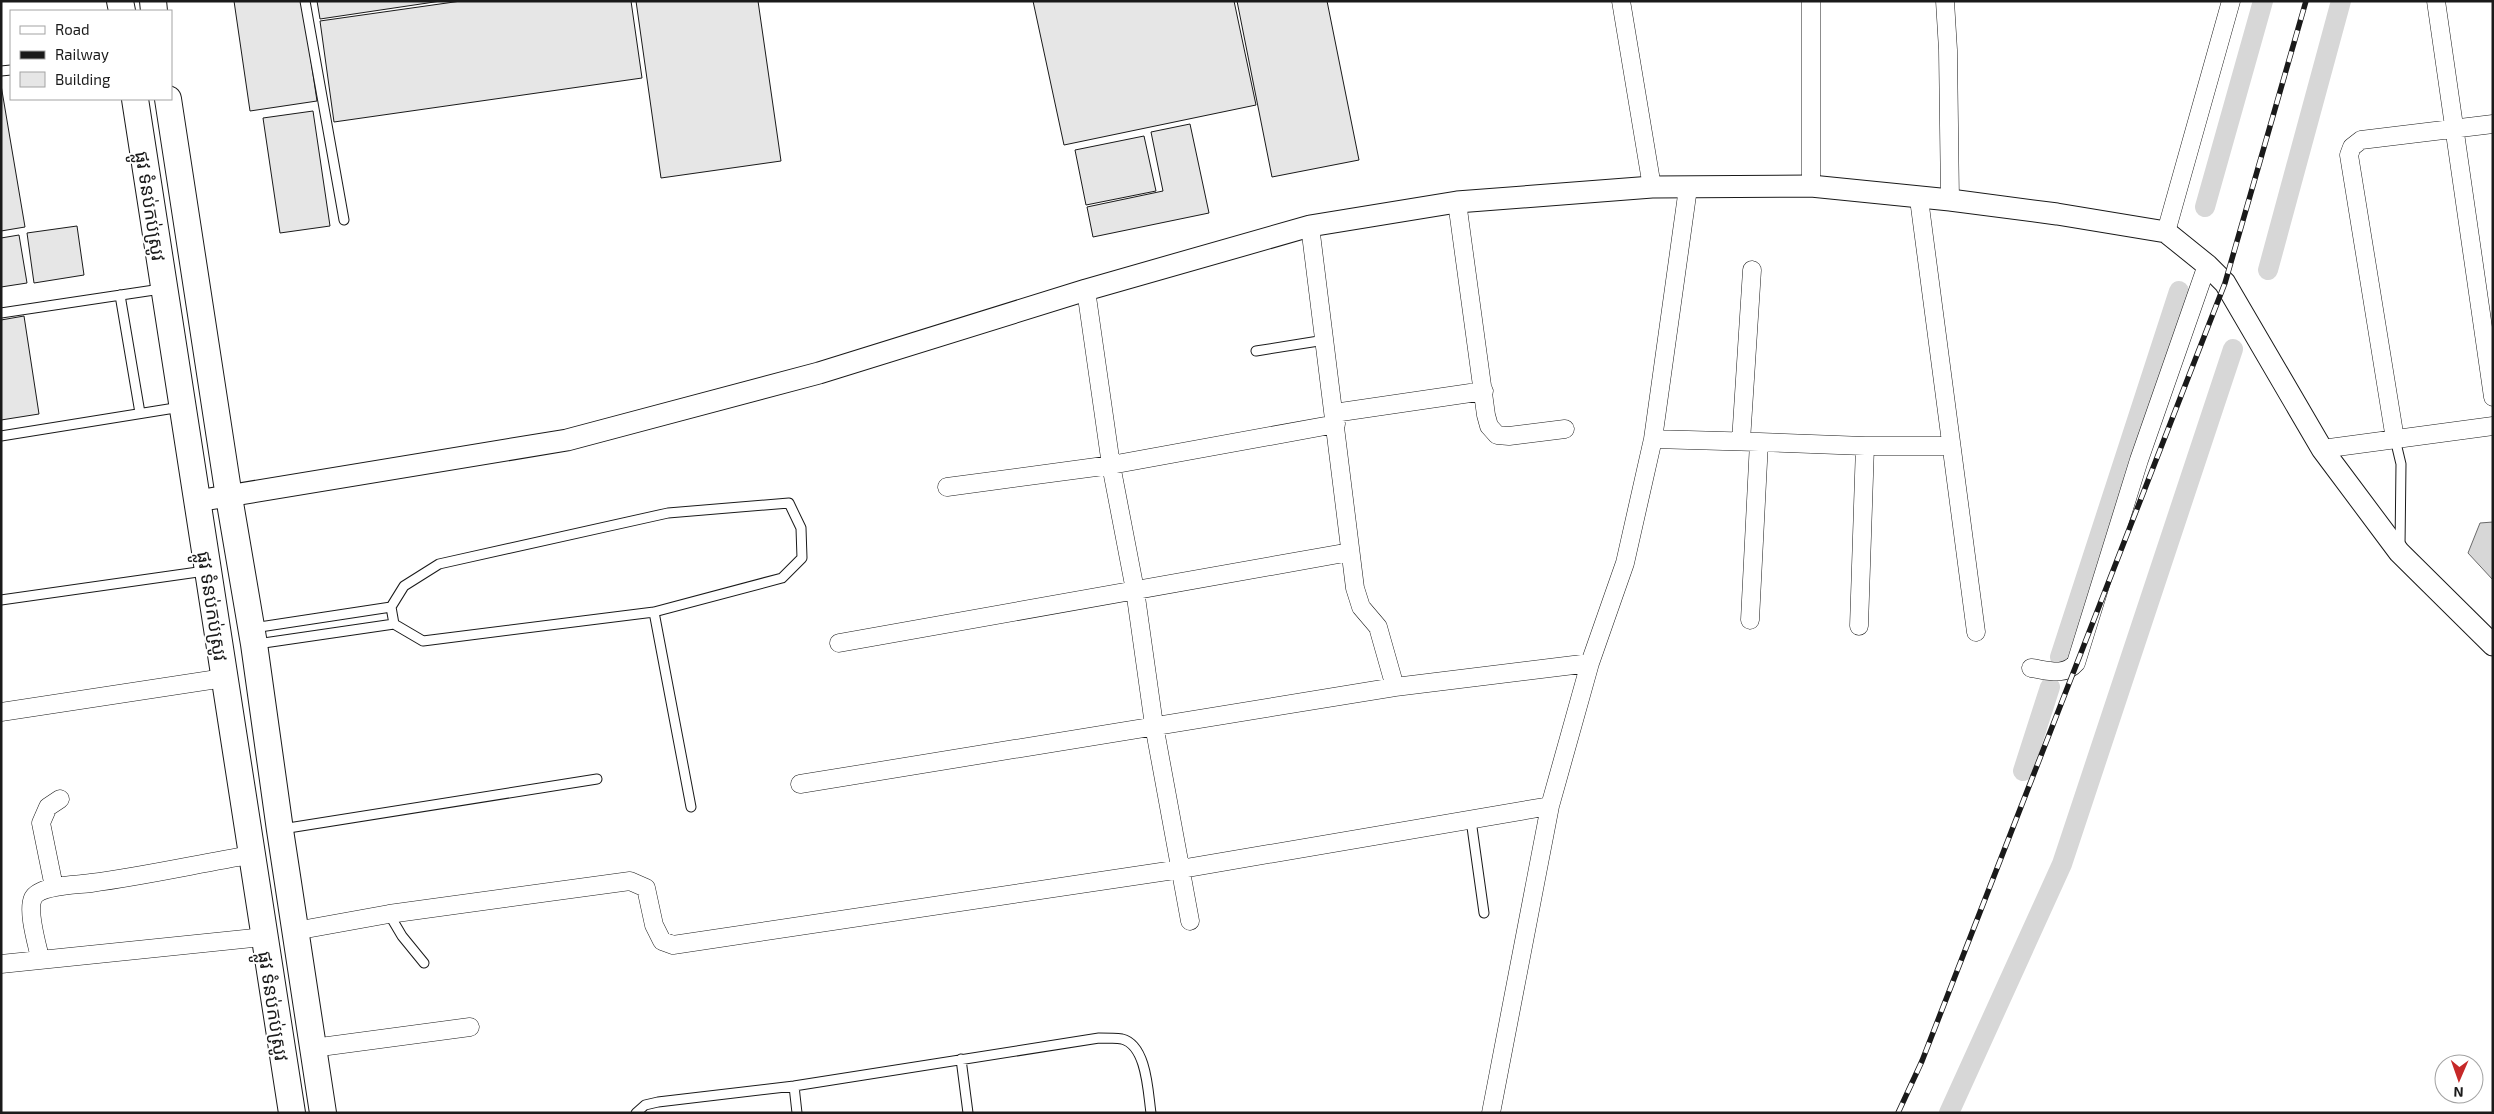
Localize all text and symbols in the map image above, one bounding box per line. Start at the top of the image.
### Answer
legend [10,10,172,100]
text: Road [55,20,90,38]
text: Railway [55,45,109,63]
text: Building [55,70,111,88]
street label: ផ្លូវ ទំនប់កប់ស្រូវ [124,149,171,264]
street label: ផ្លូវ ទំនប់កប់ស្រូវ [186,549,233,664]
street label: ផ្លូវ ទំនប់កប់ស្រូវ [247,949,294,1064]
north arrow [2434,1054,2484,1104]
text: N [2453,1084,2464,1101]

